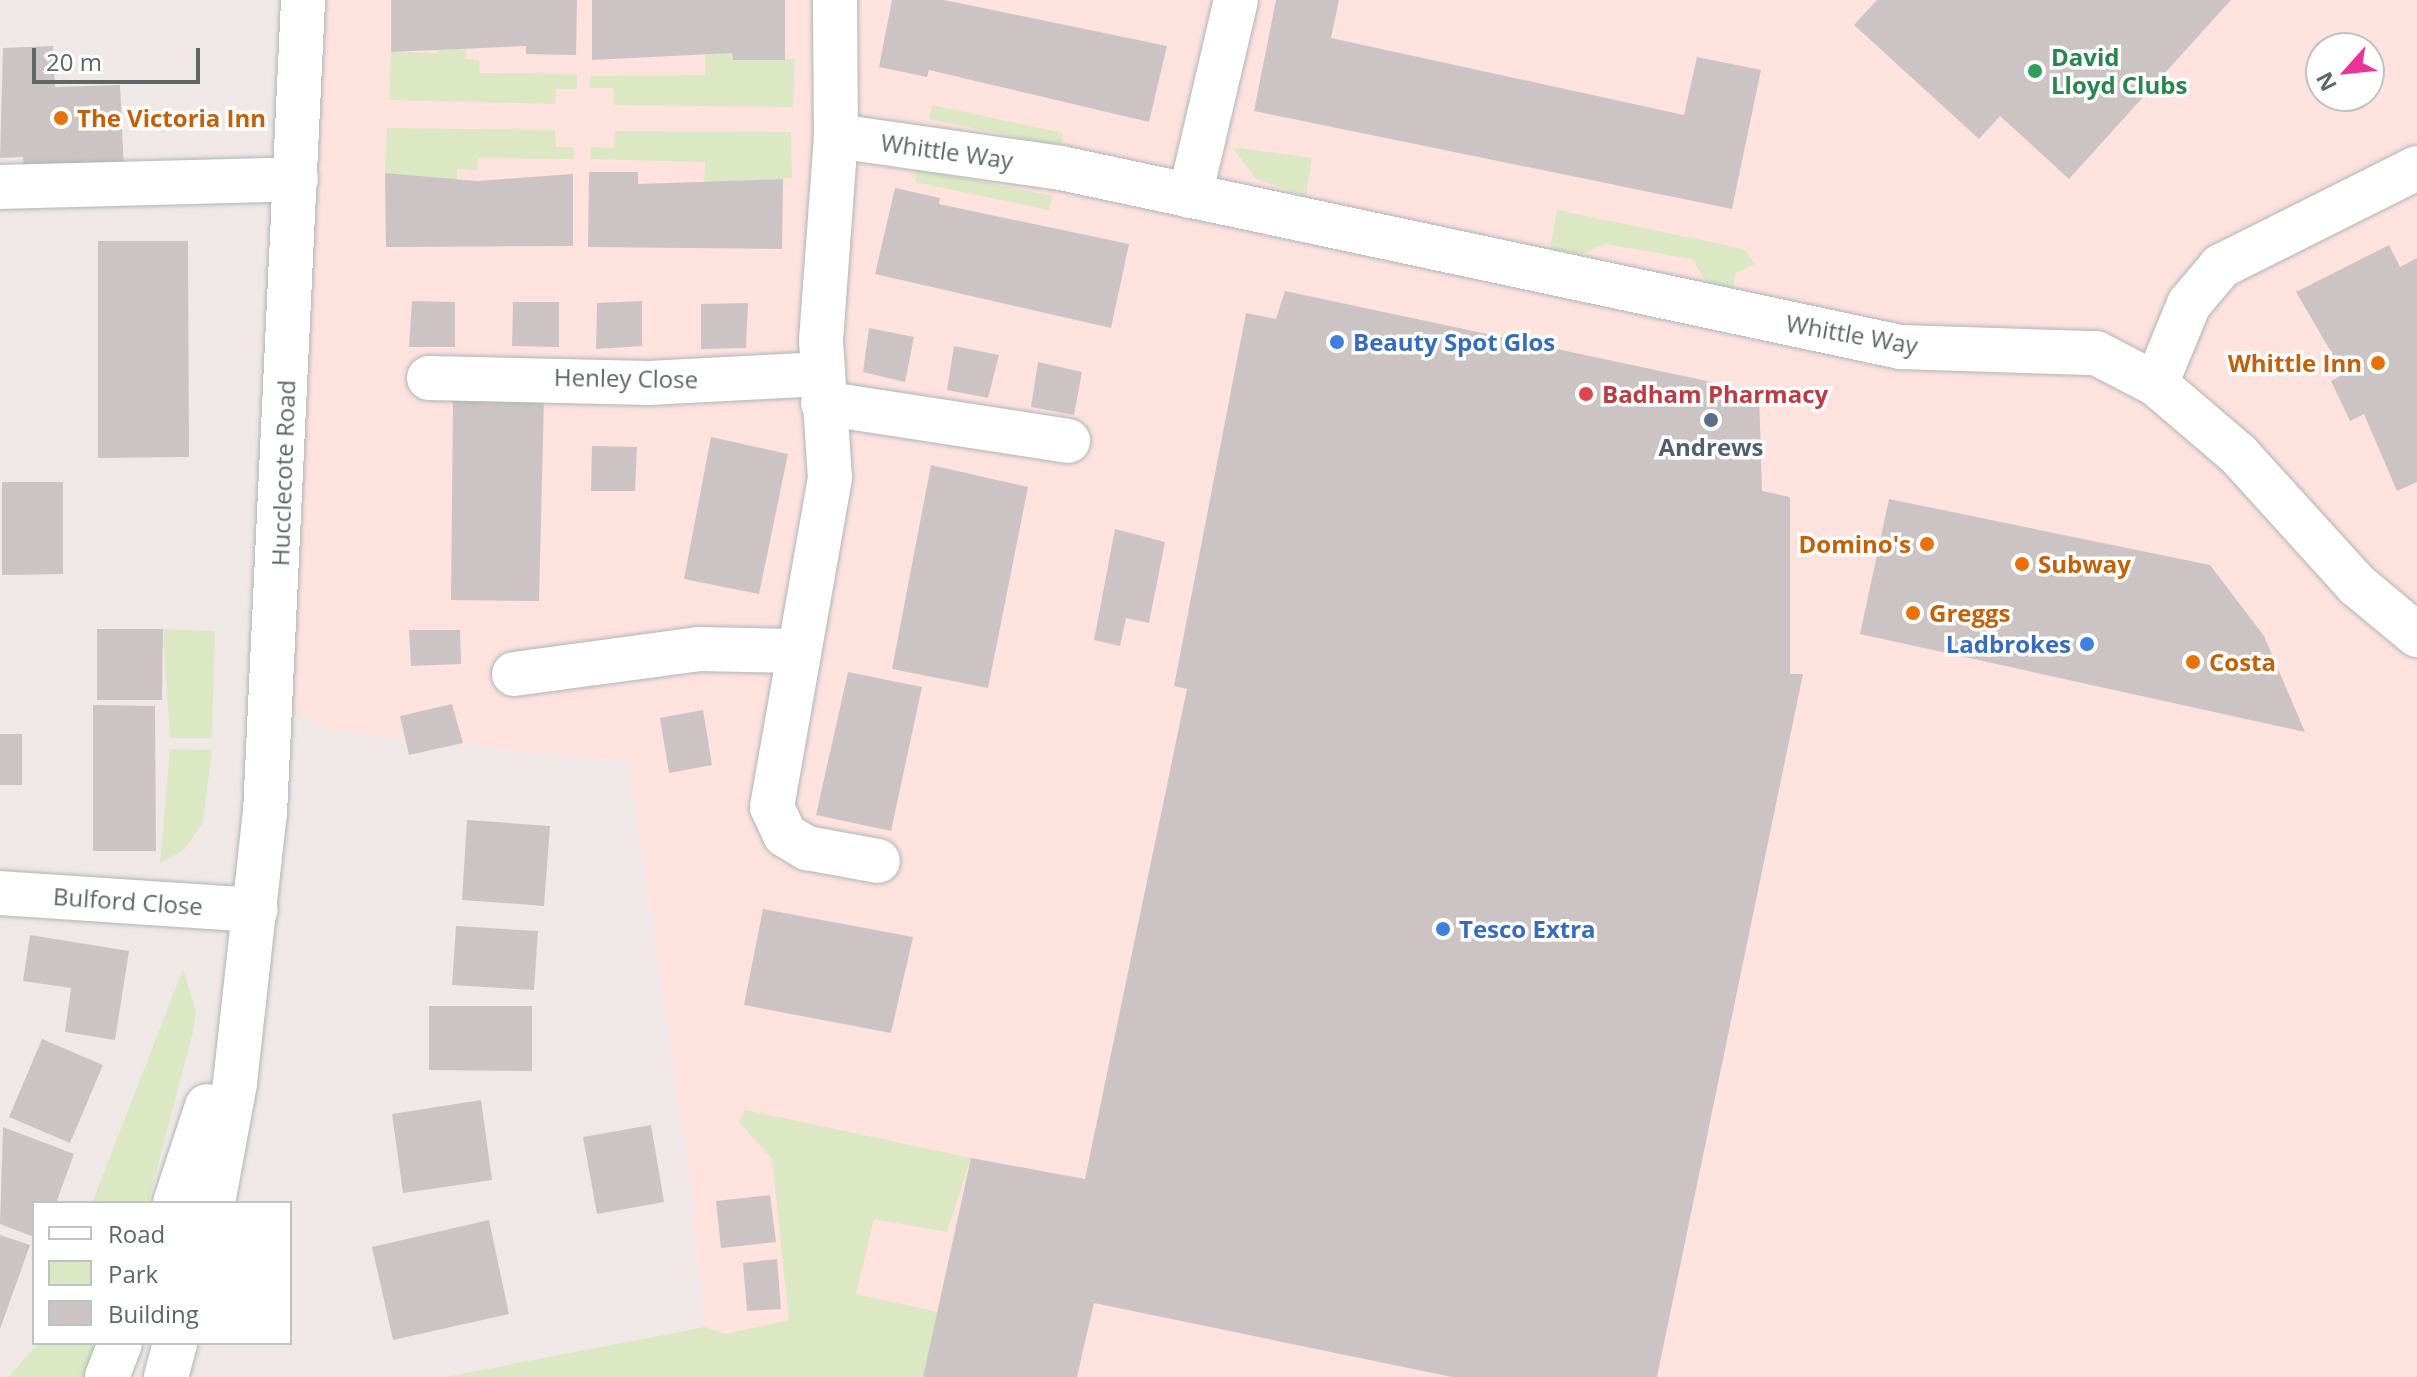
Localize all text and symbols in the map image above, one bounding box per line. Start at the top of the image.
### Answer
scale bar [36,32,204,82]
north arrow [2305,32,2385,112]
place label: David Lloyd Clubs [2051,43,2187,99]
text: 20 m [46,45,102,78]
marker: David Lloyd Clubs [2026,62,2044,80]
text: N [2308,67,2343,97]
place label: The Victoria Inn [77,104,266,132]
marker: The Victoria Inn [52,109,70,127]
street label: Whittle Way [879,127,1015,175]
street label: Whittle Way [1784,308,1920,360]
place label: Beauty Spot Glos [1353,328,1555,356]
marker: Beauty Spot Glos [1328,333,1346,351]
place label: Whittle Inn [2228,349,2362,377]
marker: Whittle Inn [2369,354,2387,372]
street label: Henley Close [554,362,698,394]
street label: Hucclecote Road [265,379,301,567]
place label: Badham Pharmacy [1602,380,1828,408]
marker: Badham Pharmacy [1577,385,1595,403]
marker: Andrews [1702,411,1720,429]
place label: Andrews [1658,433,1764,461]
place label: Domino's [1799,530,1911,558]
marker: Domino's [1918,535,1936,553]
place label: Subway [2038,550,2131,578]
marker: Subway [2013,555,2031,573]
place label: Greggs [1929,599,2011,627]
marker: Greggs [1904,604,1922,622]
place label: Ladbrokes [1946,630,2071,658]
marker: Ladbrokes [2078,635,2096,653]
place label: Costa [2209,648,2276,676]
marker: Costa [2184,653,2202,671]
street label: Bulford Close [52,881,204,921]
place label: Tesco Extra [1459,915,1596,943]
marker: Tesco Extra [1434,920,1452,938]
legend [32,1201,292,1345]
text: Road [108,1217,165,1250]
text: Park [108,1257,158,1290]
text: Building [108,1297,199,1330]

